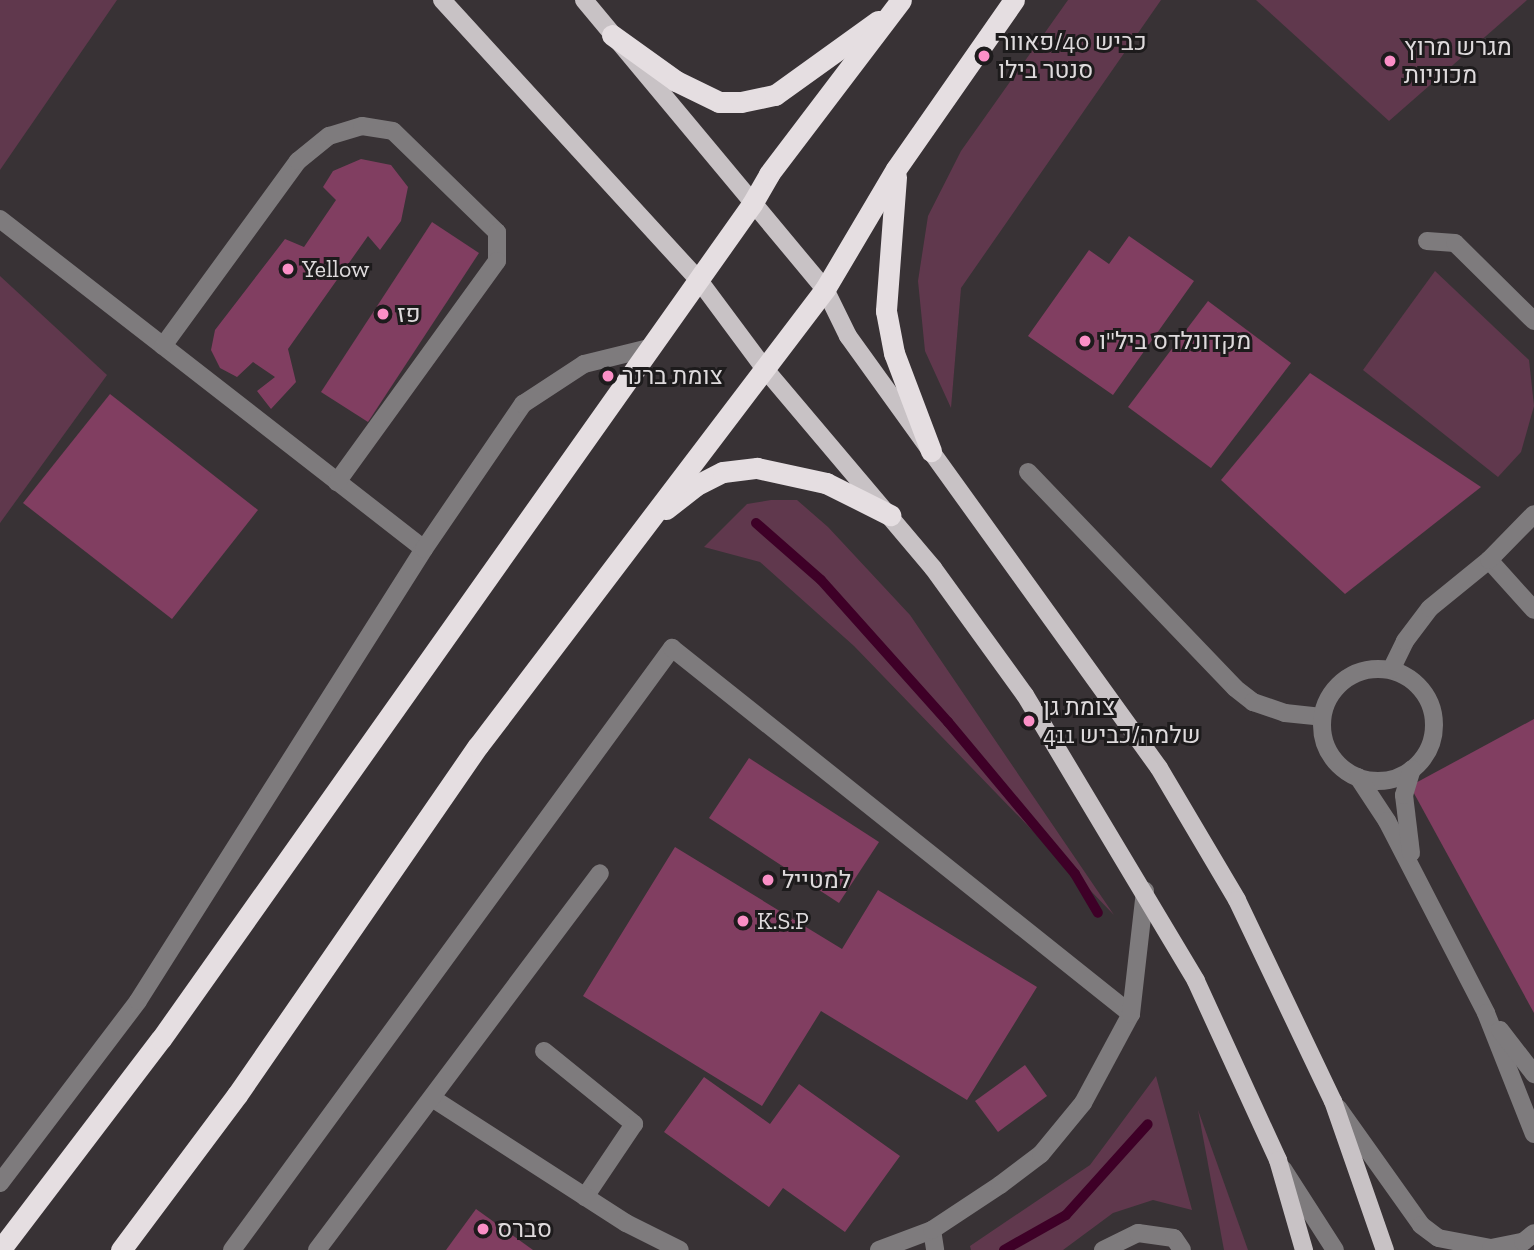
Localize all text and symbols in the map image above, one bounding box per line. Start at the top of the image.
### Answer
place label: כביש 40/פאוור סנטר בילו [998,28,1147,84]
place label: מגרש מרוץ מכוניות [1404,33,1512,89]
marker: כביש 40/פאוור סנטר בילו [976,48,992,64]
marker: מגרש מרוץ מכוניות [1382,53,1398,69]
place label: Yellow [302,255,369,283]
marker: Yellow [280,261,296,277]
place label: פז [397,300,421,328]
marker: פז [375,306,391,322]
place label: מקדונלדס ביל"ו [1099,327,1251,355]
marker: מקדונלדס ביל"ו [1077,333,1093,349]
place label: צומת ברנר [622,362,723,390]
marker: צומת ברנר [600,368,616,384]
place label: צומת גן שלמה/כביש 411 [1043,693,1201,749]
marker: צומת גן שלמה/כביש 411 [1021,713,1037,729]
place label: למטייל [782,866,851,894]
marker: למטייל [760,872,776,888]
place label: K.S.P [757,907,809,935]
marker: K.S.P [735,913,751,929]
place label: סברס [497,1215,552,1243]
marker: סברס [475,1221,491,1237]

